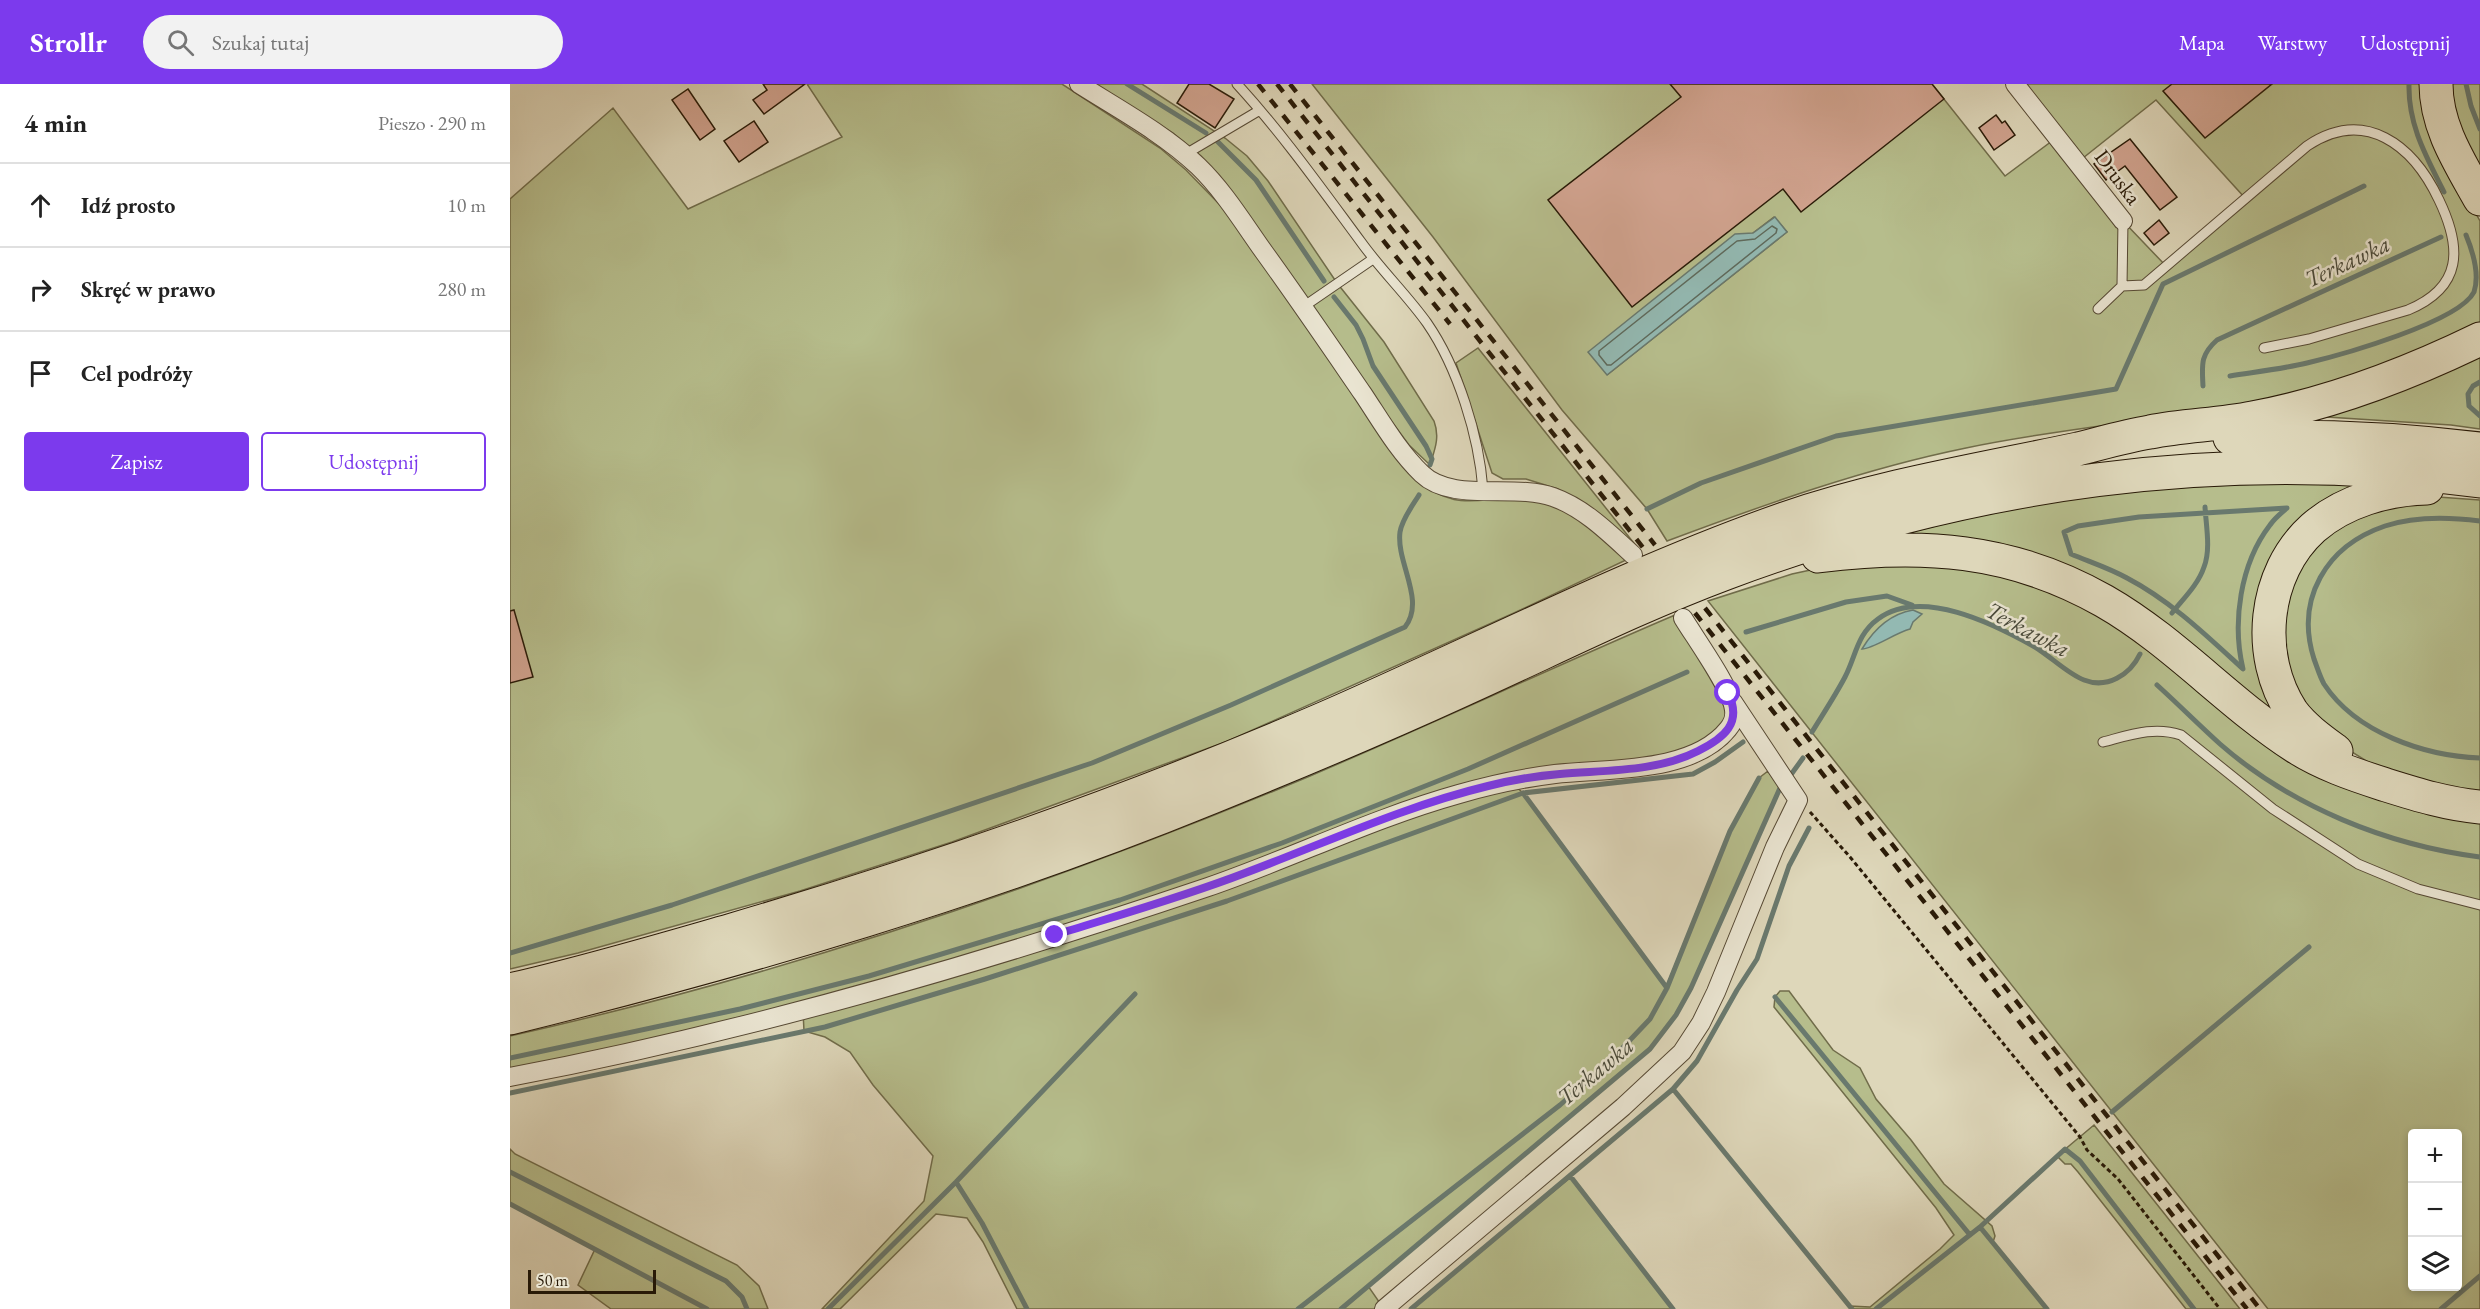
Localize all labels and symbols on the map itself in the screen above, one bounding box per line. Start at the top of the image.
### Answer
street label: Druska [2088,144,2148,211]
water label: Terkawka [2299,228,2395,294]
water label: Terkawka [1981,594,2075,664]
route start [1714,679,1740,705]
route end [1041,921,1067,947]
water label: Terkawka [1550,1030,1640,1112]
scale bar [528,1267,656,1294]

